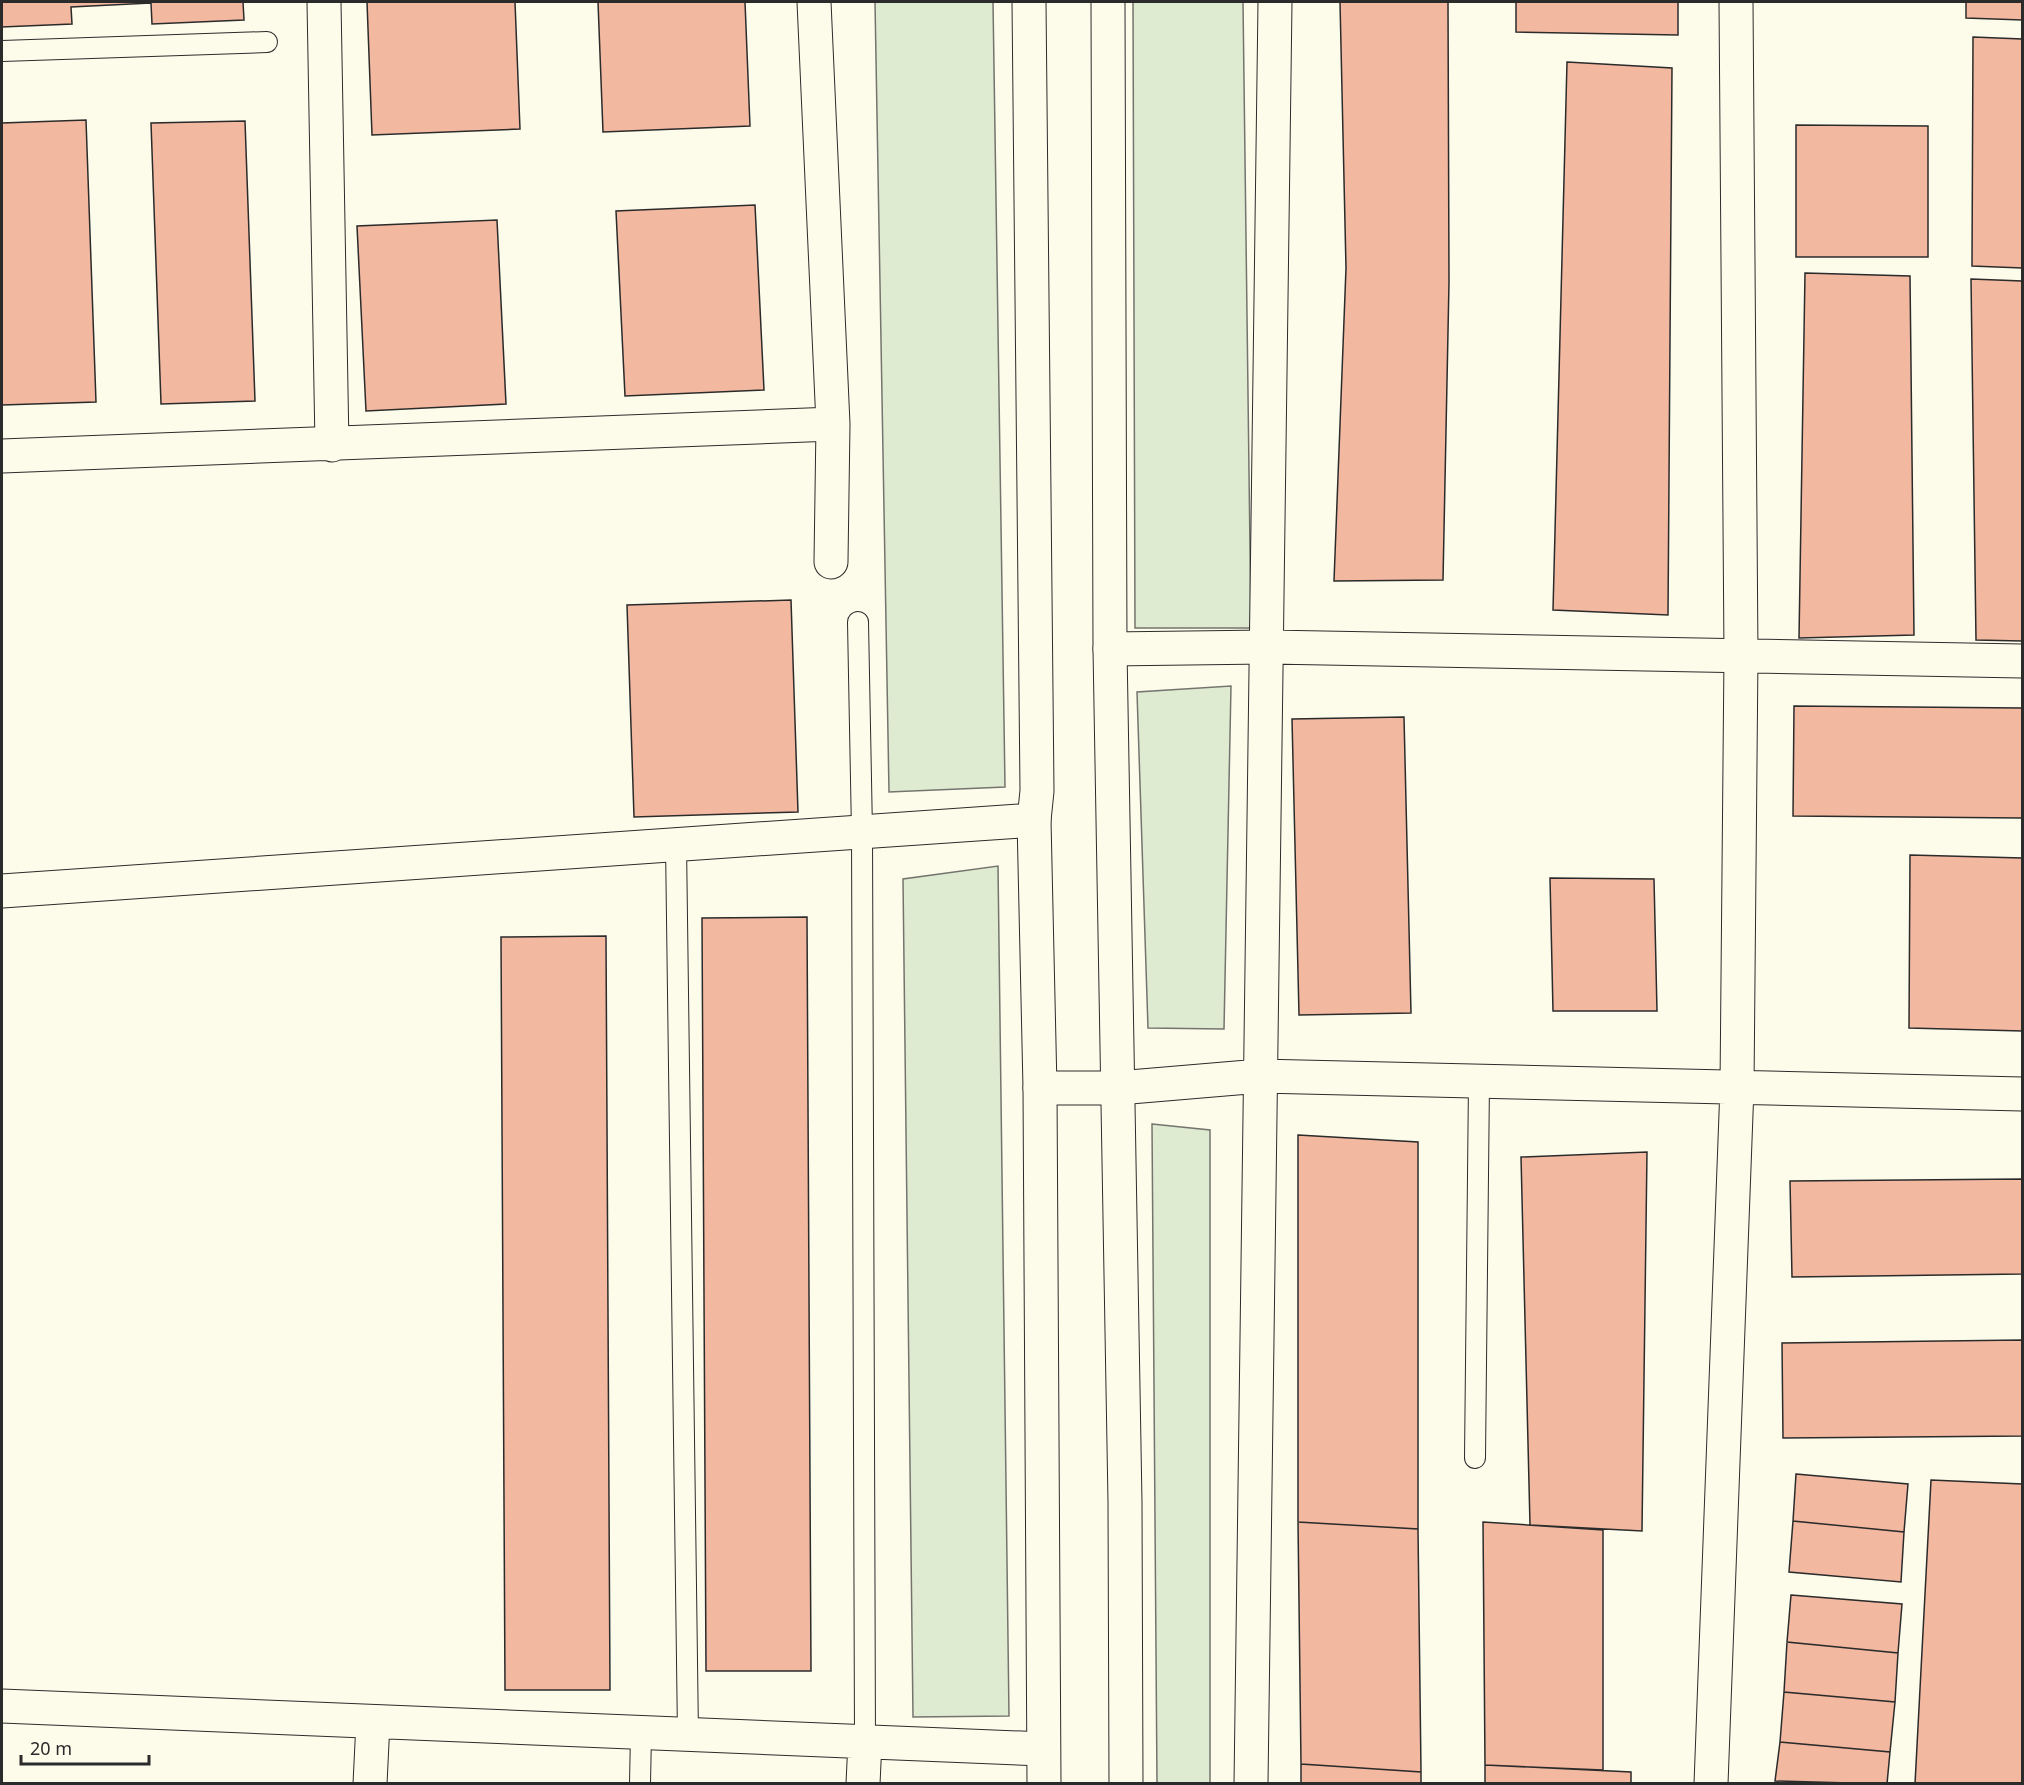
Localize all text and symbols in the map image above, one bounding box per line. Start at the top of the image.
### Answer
scale bar [21,1728,148,1766]
text: 20 m [30,1736,72,1760]

